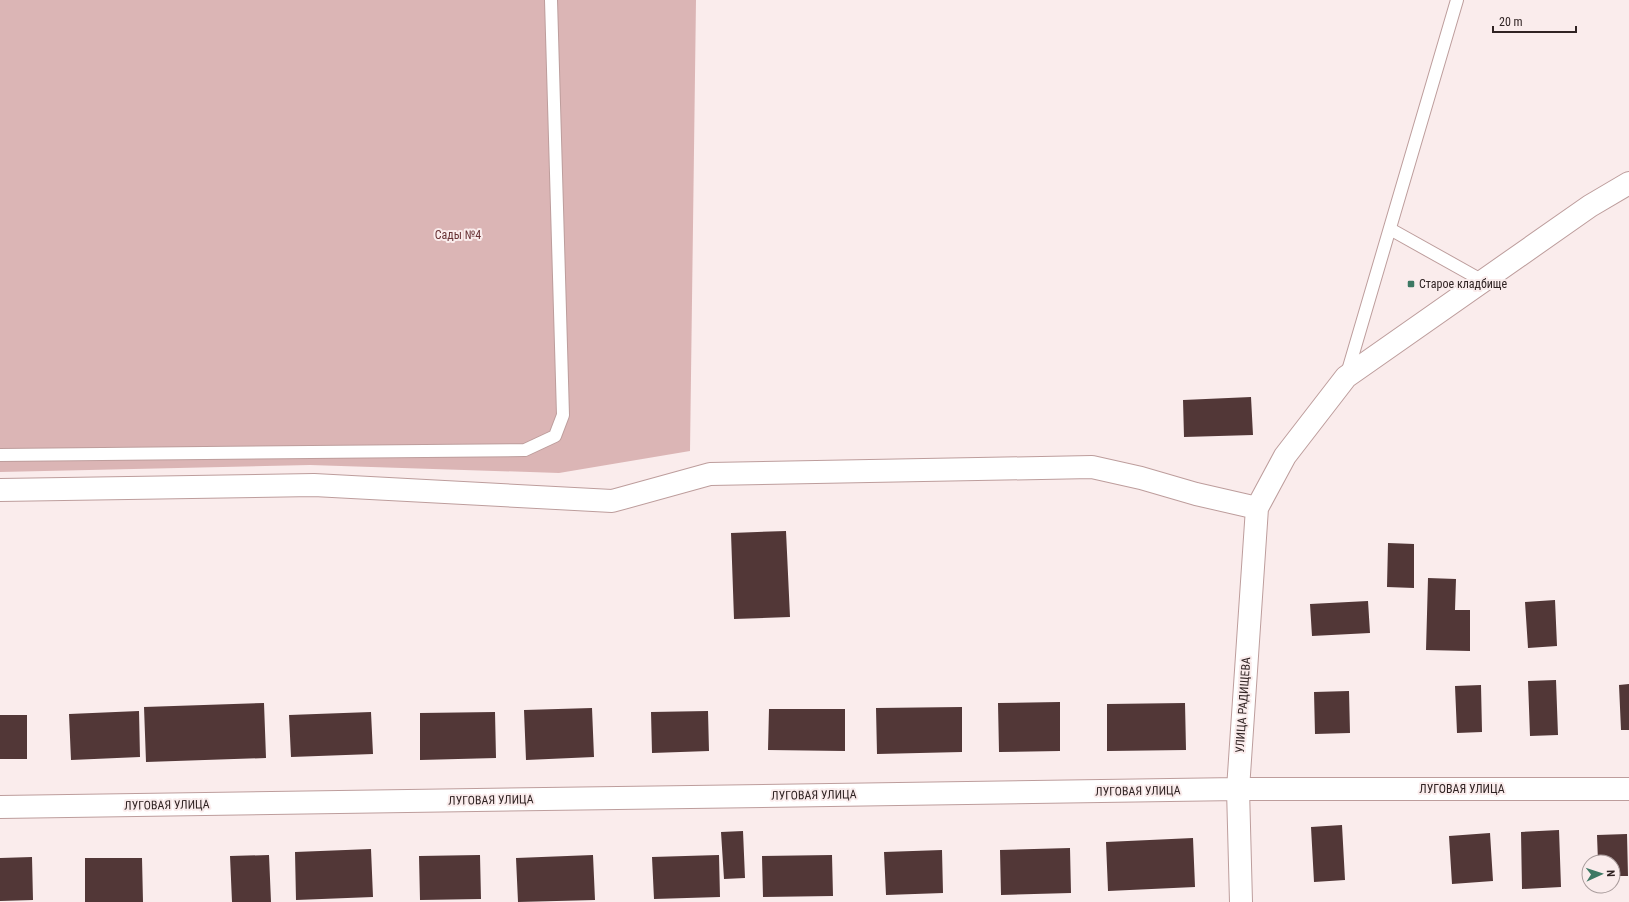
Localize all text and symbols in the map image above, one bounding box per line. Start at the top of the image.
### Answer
scale bar [1493,8,1576,34]
text: 20 m [1499,15,1523,29]
park label: Сады №4 [435,228,481,242]
place label: Старое кладбище [1419,277,1508,291]
marker: Старое кладбище [1406,279,1416,289]
street label: УЛИЦА РАДИЩЕВА [1233,656,1253,754]
street label: ЛУГОВАЯ УЛИЦА [1419,782,1505,796]
street label: ЛУГОВАЯ УЛИЦА [1095,783,1181,799]
street label: ЛУГОВАЯ УЛИЦА [771,787,857,803]
street label: ЛУГОВАЯ УЛИЦА [448,792,534,808]
street label: ЛУГОВАЯ УЛИЦА [124,797,210,813]
north arrow [1581,854,1621,894]
text: N [1604,870,1617,877]

